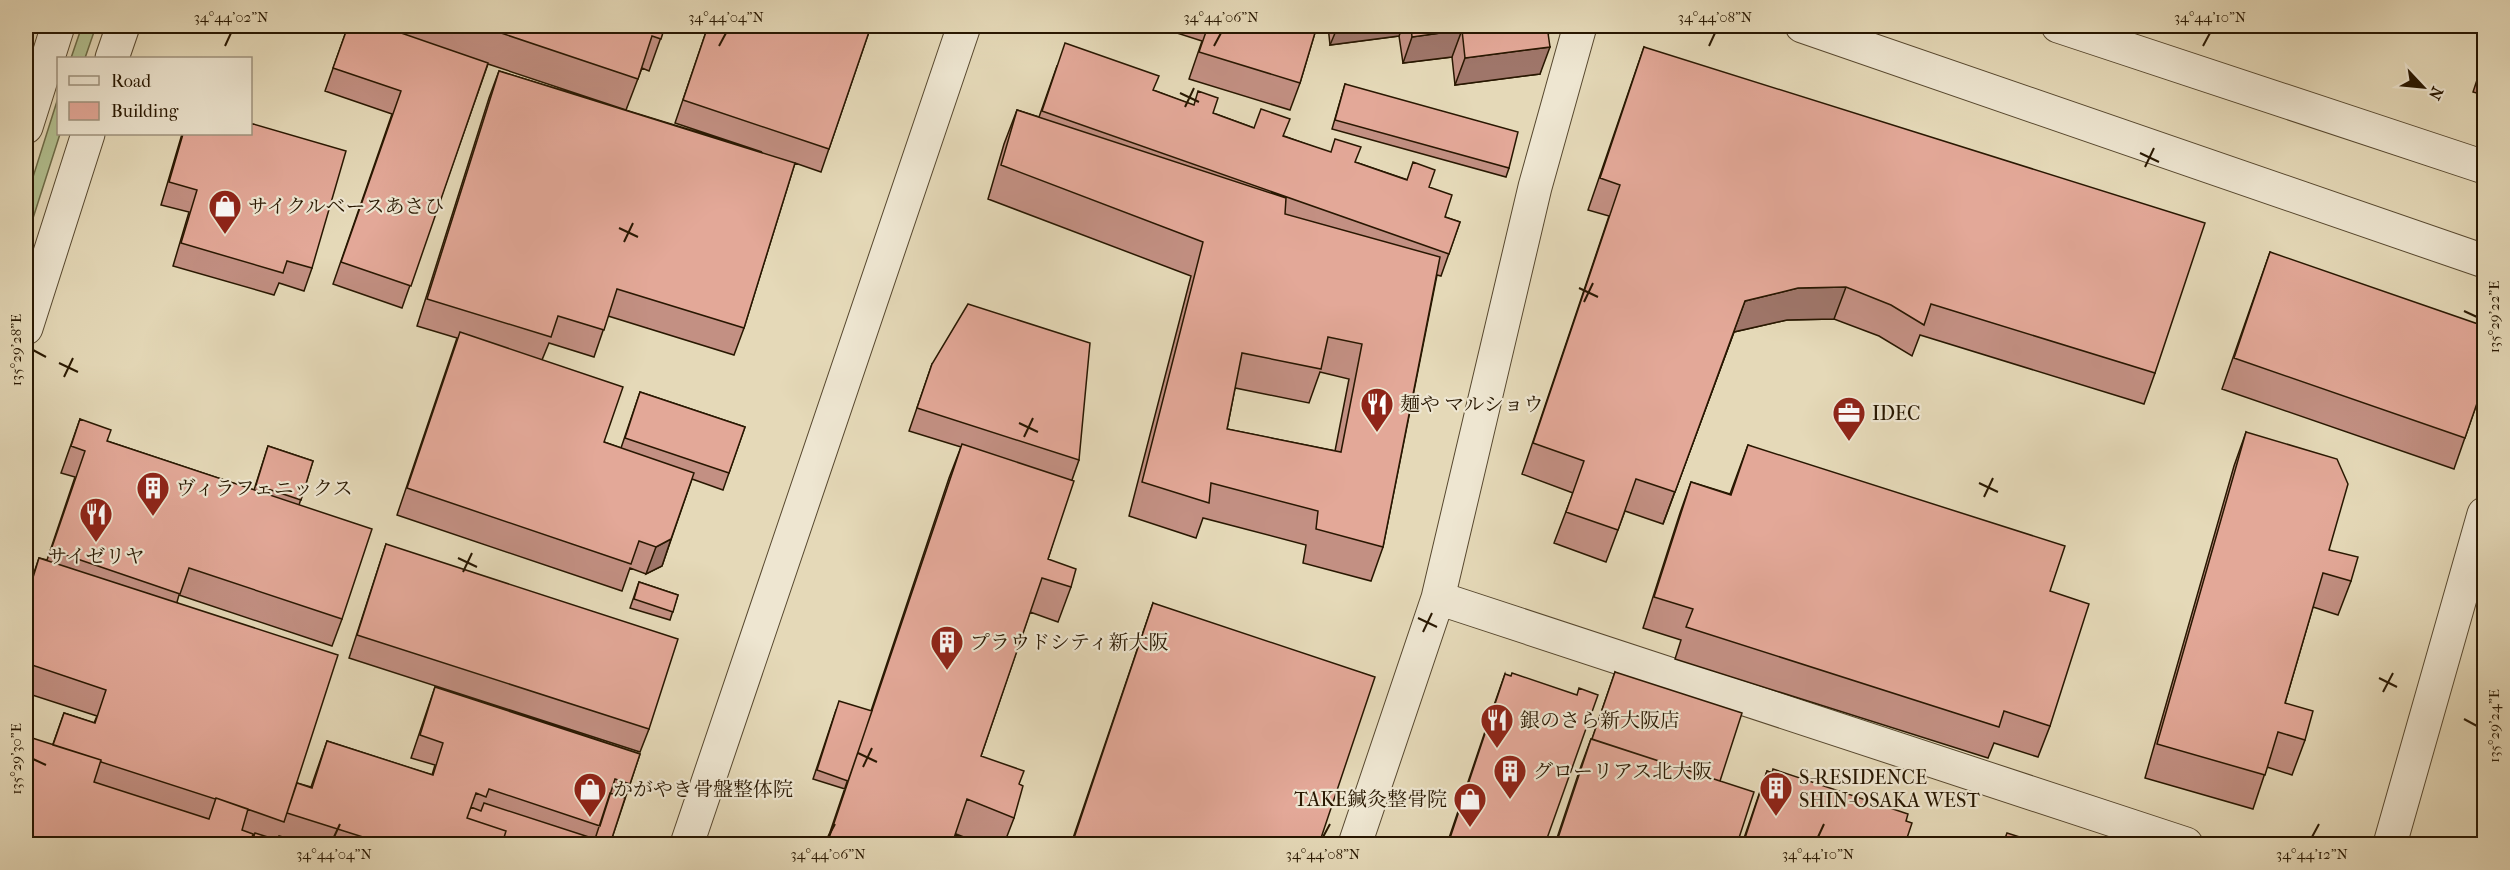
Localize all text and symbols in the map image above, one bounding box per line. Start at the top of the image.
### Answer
text: 34°44'02"N [194,8,269,26]
text: 34°44'04"N [688,8,764,26]
text: 34°44'06"N [1183,8,1259,26]
text: 34°44'08"N [1678,8,1753,26]
text: 34°44'10"N [2174,8,2247,26]
legend [57,57,252,135]
north arrow [2393,57,2453,117]
text: Road [111,71,151,92]
text: N [2424,84,2447,104]
text: Building [111,101,179,122]
shop icon: サイクルベースあさひ [207,188,243,235]
place label: サイクルベースあさひ [248,195,445,218]
text: 135°29'22"E [2485,281,2503,353]
text: 135°29'28"E [7,314,25,386]
restaurant icon: 麺や マルショウ [1359,386,1395,433]
place label: 麺や マルショウ [1400,393,1543,416]
office icon: IDEC [1831,395,1867,442]
place label: IDEC [1872,402,1921,425]
building icon: ヴィラフェニックス [135,470,171,517]
place label: ヴィラフェニックス [176,477,353,500]
restaurant icon: サイゼリヤ [78,496,114,543]
place label: サイゼリヤ [47,545,145,568]
building icon: プラウドシティ新大阪 [929,624,965,671]
place label: プラウドシティ新大阪 [970,631,1168,654]
text: 135°29'24"E [2485,689,2503,763]
restaurant icon: 銀のさら新大阪店 [1479,702,1515,749]
place label: 銀のさら新大阪店 [1520,709,1680,732]
text: 135°29'30"E [7,723,25,795]
building icon: グローリアス北大阪 [1492,753,1528,800]
place label: グローリアス北大阪 [1533,760,1712,783]
place label: S-RESIDENCE SHIN-OSAKA WEST [1799,766,1980,812]
building icon: S-RESIDENCE SHIN-OSAKA WEST [1758,770,1794,817]
shop icon: かがやき骨盤整体院 [572,771,608,818]
place label: かがやき骨盤整体院 [613,778,793,801]
shop icon: TAKE鍼灸整骨院 [1452,781,1488,828]
place label: TAKE鍼灸整骨院 [1294,788,1447,811]
text: 34°44'04"N [296,845,372,863]
text: 34°44'06"N [790,845,866,863]
text: 34°44'08"N [1286,845,1361,863]
text: 34°44'10"N [1782,845,1855,863]
text: 34°44'12"N [2276,845,2348,863]

